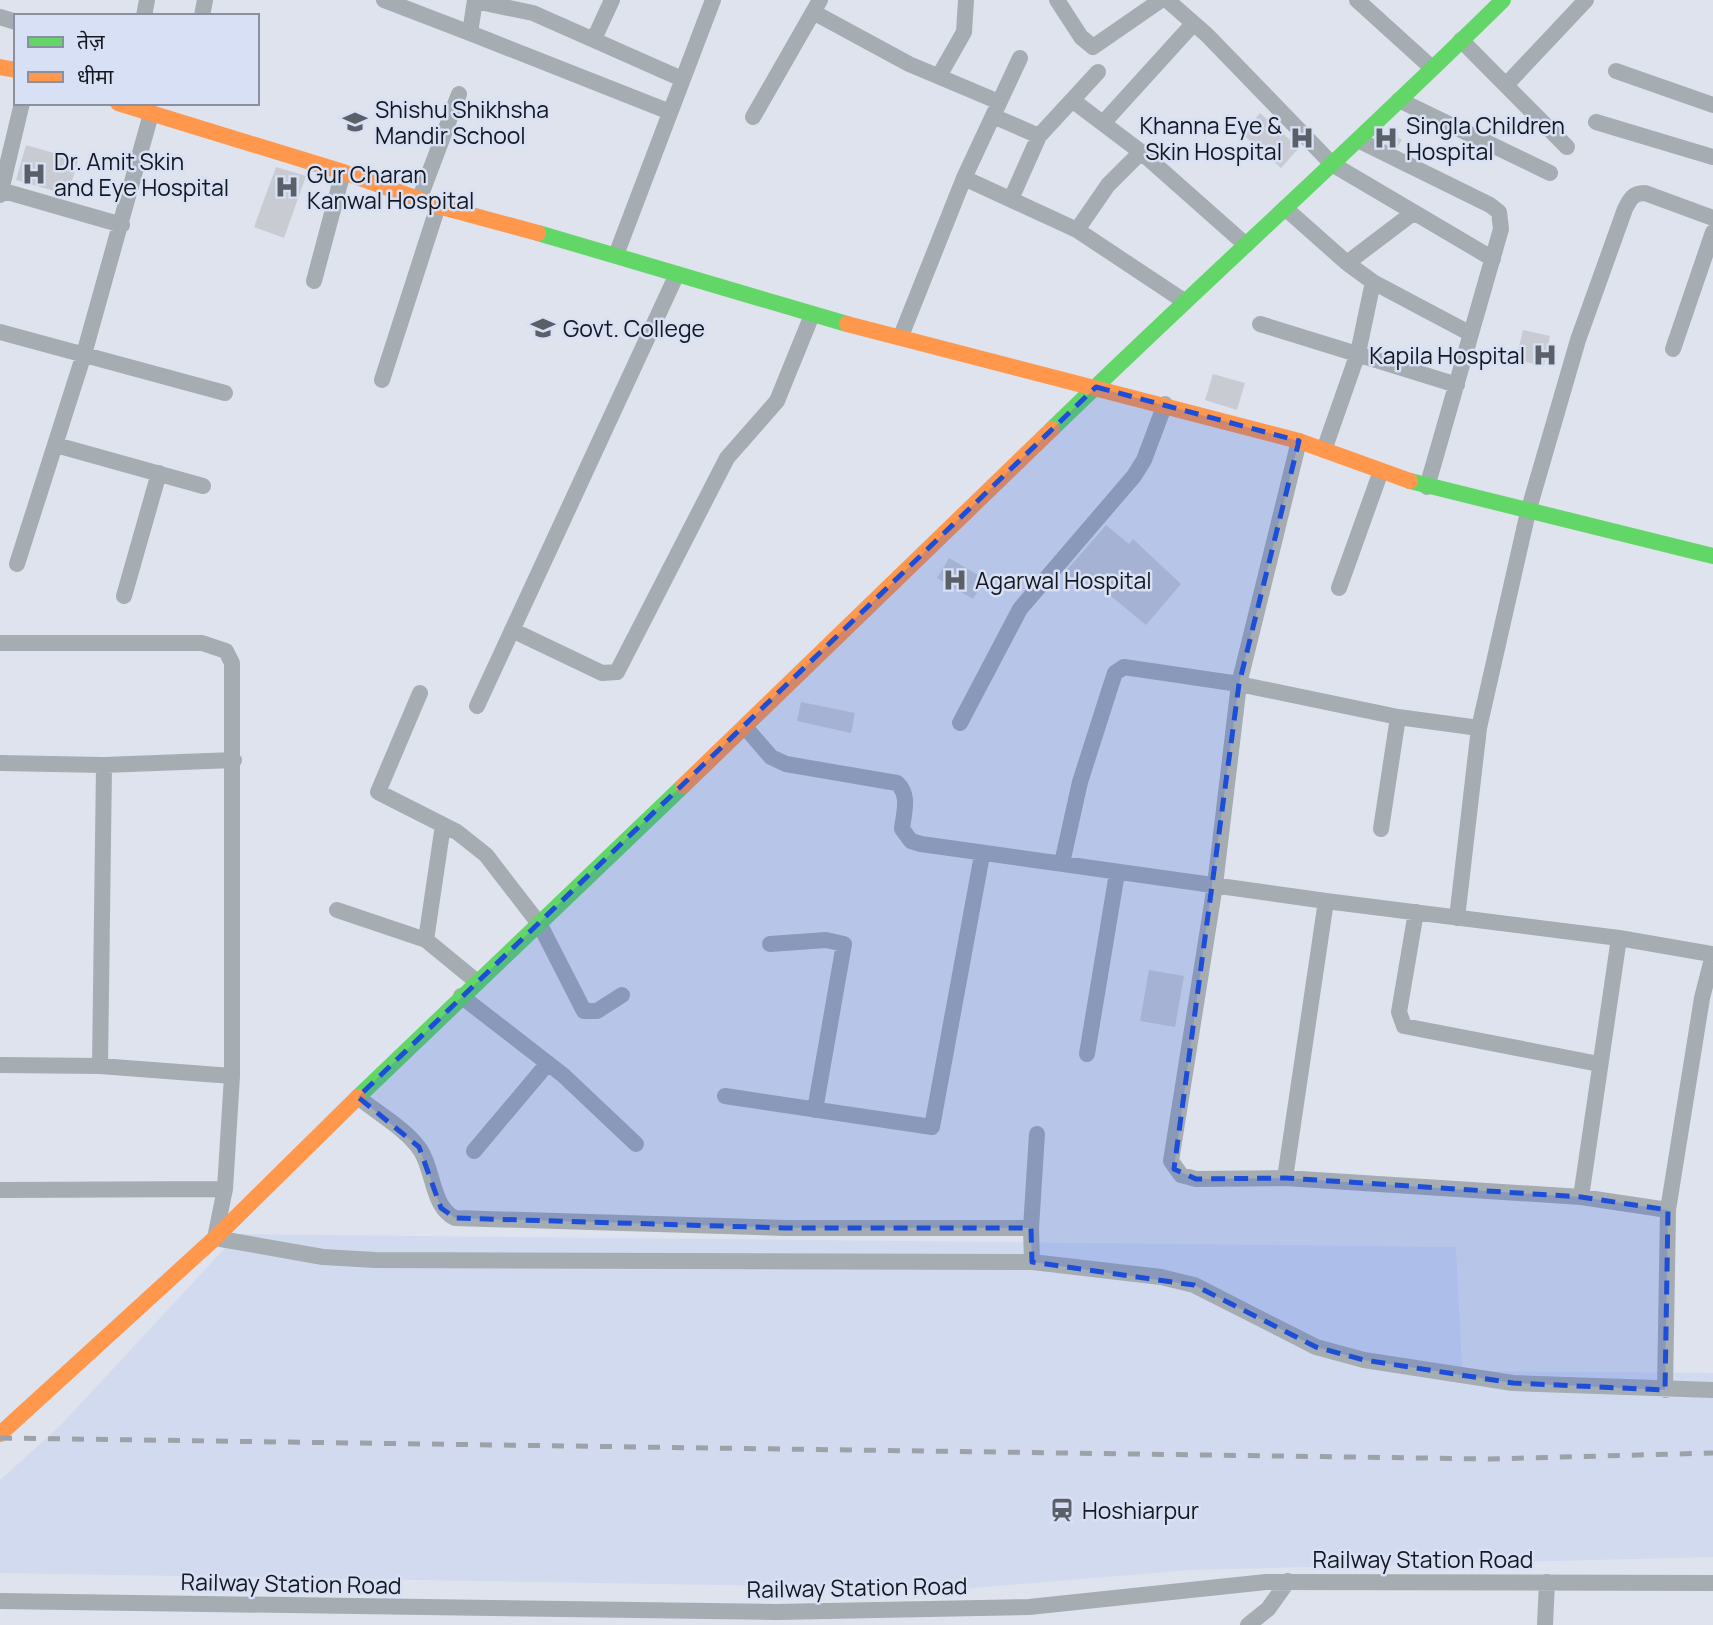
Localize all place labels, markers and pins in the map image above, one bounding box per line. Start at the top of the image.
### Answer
place label: Shishu Shikhsha Mandir School [375,93,549,151]
school or university icon: Shishu Shikhsha Mandir School [341,108,369,136]
place label: Khanna Eye & Skin Hospital [1139,109,1282,167]
place label: Singla Children Hospital [1406,109,1565,167]
hospital icon: Khanna Eye & Skin Hospital [1288,124,1316,152]
hospital icon: Singla Children Hospital [1372,124,1400,152]
place label: Dr. Amit Skin and Eye Hospital [54,145,229,203]
place label: Gur Charan Kanwal Hospital [307,158,474,216]
hospital icon: Dr. Amit Skin and Eye Hospital [20,160,48,188]
hospital icon: Gur Charan Kanwal Hospital [273,173,301,201]
place label: Govt. College [563,312,705,344]
school or university icon: Govt. College [529,314,557,342]
place label: Kapila Hospital [1369,339,1525,371]
hospital icon: Kapila Hospital [1531,341,1559,369]
place label: Agarwal Hospital [975,564,1152,596]
hospital icon: Agarwal Hospital [941,566,969,594]
place label: Hoshiarpur [1082,1494,1199,1526]
station icon: Hoshiarpur [1048,1496,1076,1524]

